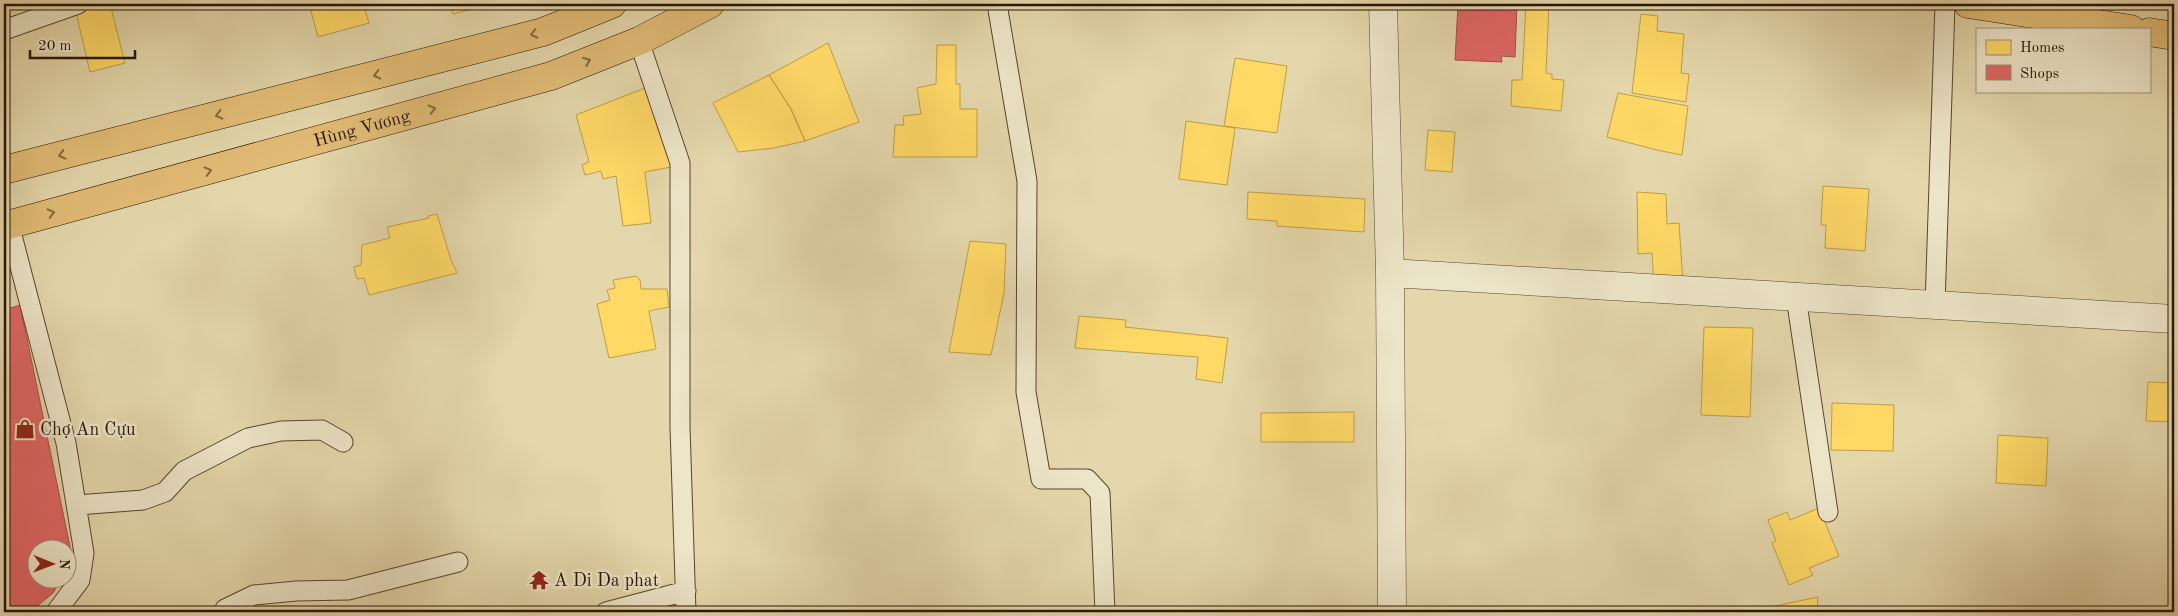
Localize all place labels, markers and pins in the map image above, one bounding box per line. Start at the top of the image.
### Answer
shop icon: Chợ An Cựu [14,418,36,440]
place label: Chợ An Cựu [40,421,136,439]
temple icon: A Di Da phat [528,569,550,591]
place label: A Di Da phat [554,572,659,590]

